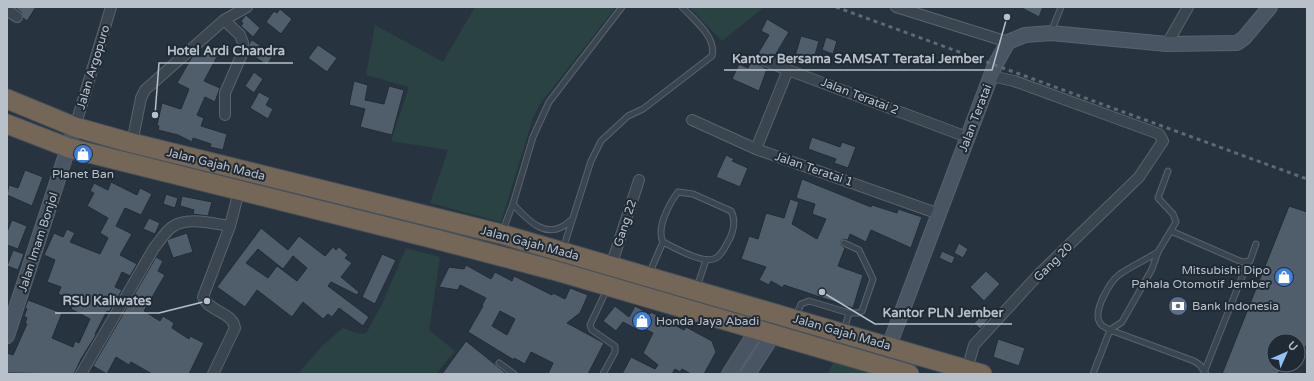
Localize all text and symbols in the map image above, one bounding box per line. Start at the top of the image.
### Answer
street label: Jalan Argopuro [74,23,112,111]
callout: Hotel Ardi Chandra [159,38,293,63]
text: Hotel Ardi Chandra [167,43,285,59]
callout: Kantor Bersama SAMSAT Teratai Jember [724,45,992,70]
text: Kantor Bersama SAMSAT Teratai Jember [732,51,985,67]
street label: Jalan Teratai 2 [819,75,901,117]
street label: Jalan Teratai [956,82,994,154]
shop icon: Planet Ban [72,143,94,165]
street label: Jalan Gajah Mada [165,145,267,183]
street label: Jalan Teratai 1 [773,149,855,189]
place label: Planet Ban [52,167,114,181]
street label: Jalan Imam Bonjol [15,190,61,294]
street label: Gang 22 [611,198,639,248]
street label: Jalan Gajah Mada [479,223,581,263]
street label: Gang 20 [1031,239,1076,284]
place label: Mitsubishi Dipo Pahala Otomotif Jember [1131,263,1270,291]
shop icon: Mitsubishi Dipo Pahala Otomotif Jember [1273,266,1295,288]
callout: RSU Kaliwates [55,288,159,313]
text: RSU Kaliwates [63,293,151,309]
bank icon: Bank Indonesia [1167,295,1189,317]
callout: Kantor PLN Jember [875,299,1012,324]
place label: Bank Indonesia [1192,299,1279,313]
text: Kantor PLN Jember [883,305,1004,321]
shop icon: Honda Jaya Abadi [631,310,653,332]
street label: Jalan Gajah Mada [791,311,893,353]
place label: Honda Jaya Abadi [656,314,759,328]
north arrow [1266,333,1306,373]
text: U [1285,339,1300,354]

